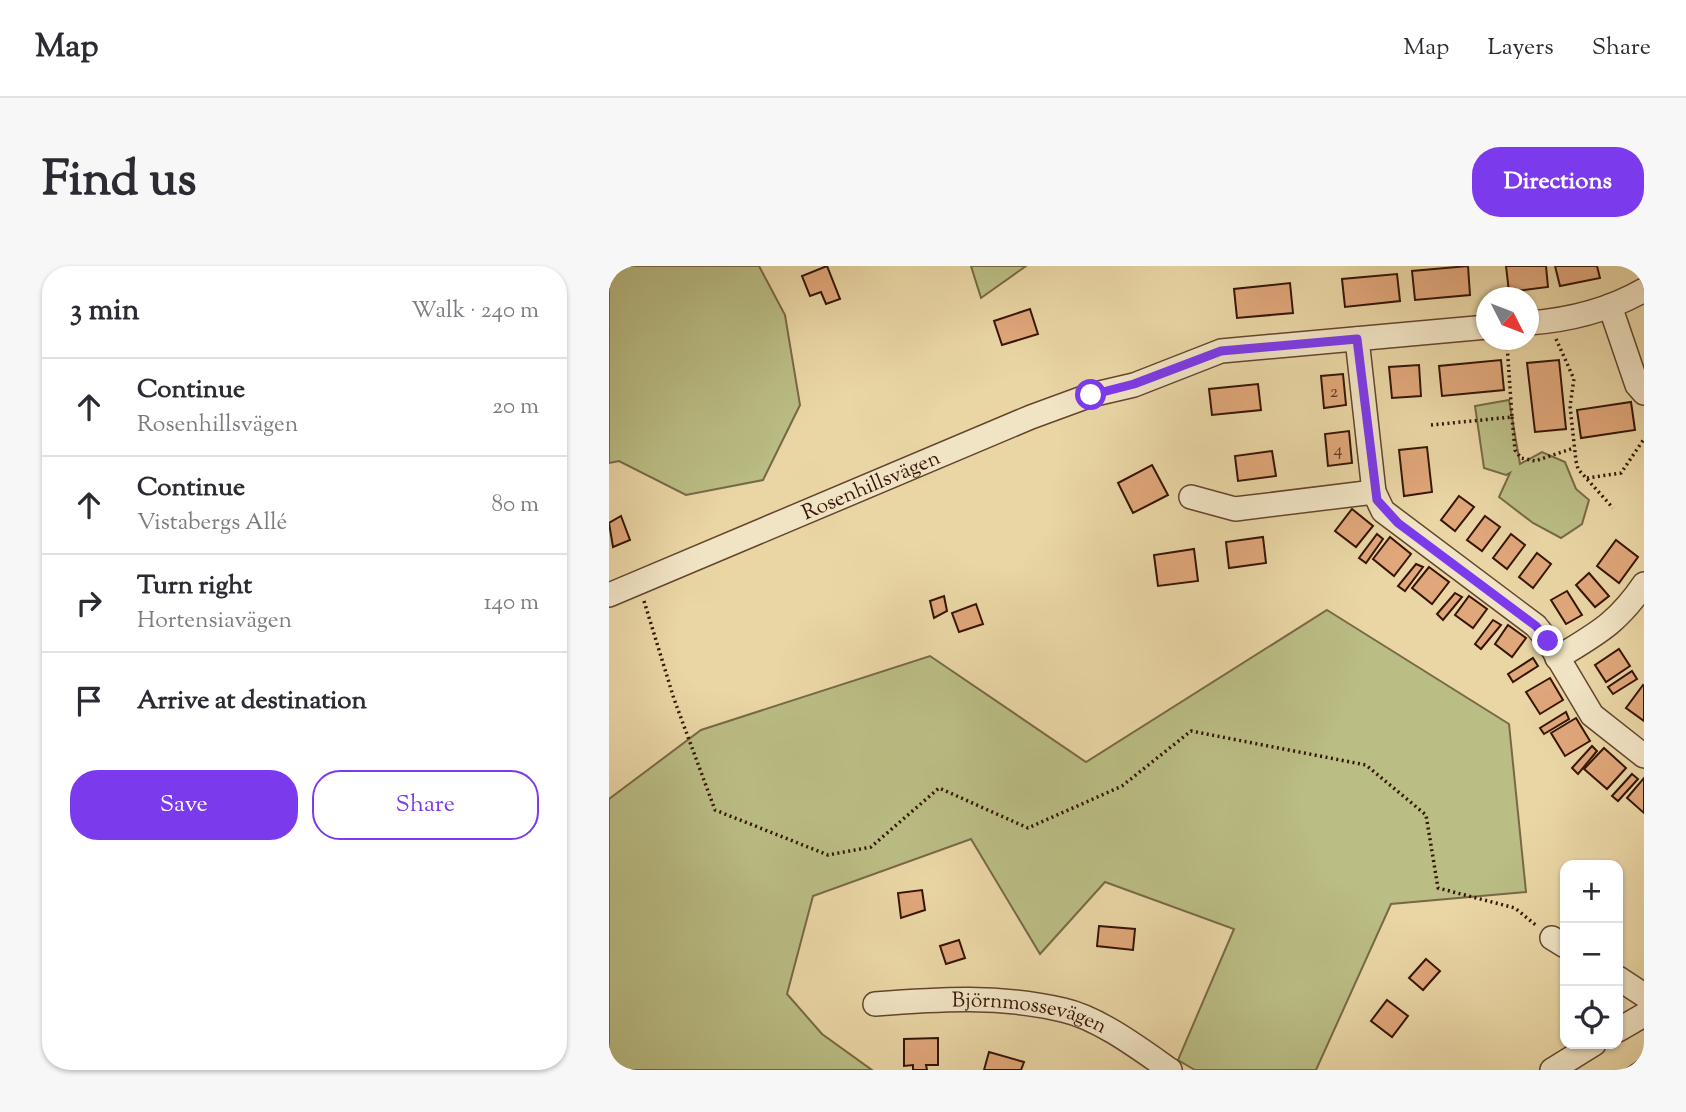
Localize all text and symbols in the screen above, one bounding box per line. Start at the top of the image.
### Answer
text: Map [35,24,99,72]
text: Map [1403,31,1449,65]
text: Layers [1487,31,1554,65]
text: Share [1592,31,1651,65]
text: Find us [42,147,196,217]
button: Directions [1472,147,1644,217]
north arrow [1476,287,1539,350]
text: 3 min [70,290,140,333]
text: Walk · 240 m [411,295,539,328]
text: Continue [137,372,245,409]
route start [1075,379,1106,410]
house number: 2 [1330,380,1339,406]
icon: ahead [70,388,108,426]
text: 20 m [492,391,539,424]
text: Rosenhillsvägen [137,409,298,442]
house number: 4 [1333,438,1343,464]
street label: Rosenhillsvägen [798,444,945,529]
text: Continue [137,470,245,507]
icon: ahead [70,486,108,524]
text: 80 m [491,489,539,522]
text: Vistabergs Allé [137,507,287,540]
text: Turn right [137,568,252,605]
icon: right [70,584,108,622]
text: 140 m [484,587,539,620]
text: Hortensiavägen [137,605,292,638]
route end [1532,625,1563,656]
icon: arrive [70,682,108,720]
text: Arrive at destination [137,683,367,720]
button: Save [70,770,298,840]
button: Share [312,770,539,840]
map controls [1560,860,1623,1049]
button: + [1560,860,1623,923]
button: − [1560,923,1623,986]
street label: Björnmossevägen [952,986,1112,1042]
button: locate [1560,986,1623,1049]

